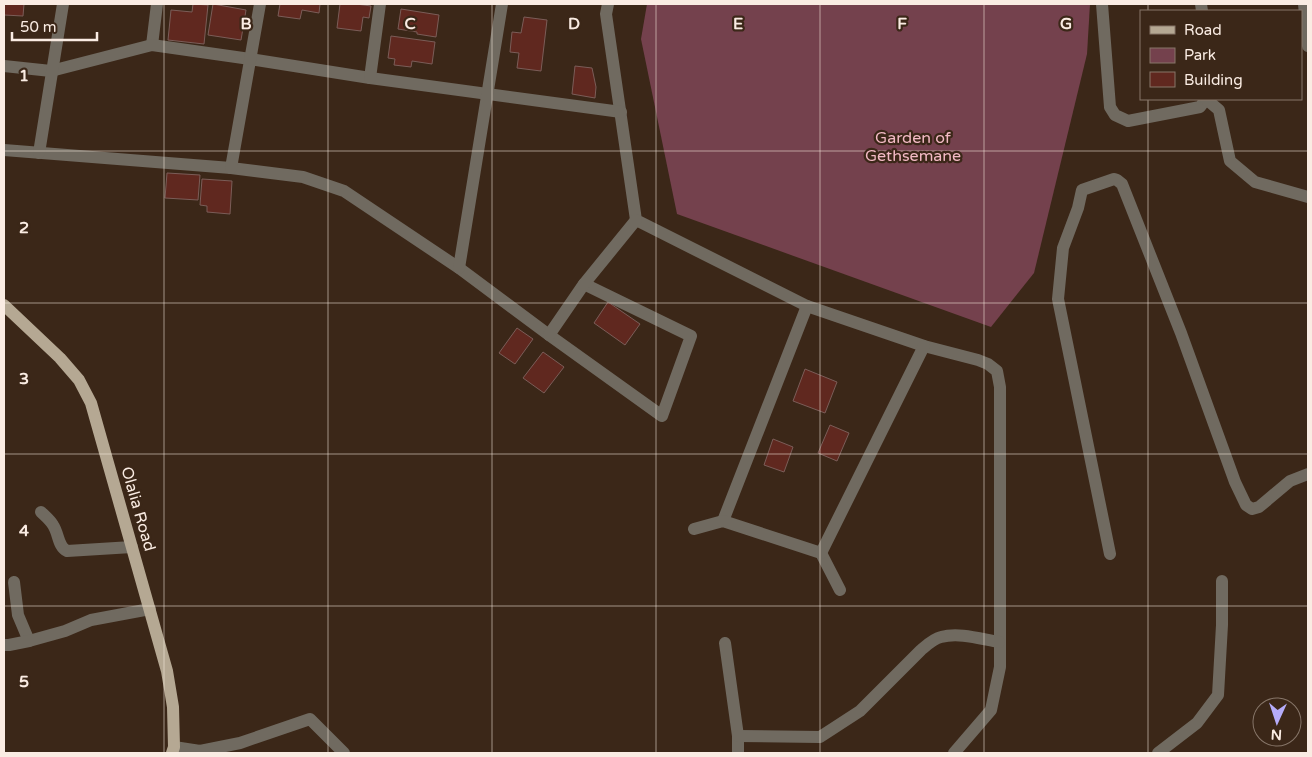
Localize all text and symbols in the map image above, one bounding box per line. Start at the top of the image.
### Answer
scale bar [12,10,98,42]
legend [1140,10,1302,100]
text: B [240,14,252,34]
text: C [404,14,416,34]
text: D [568,14,580,34]
text: E [733,14,743,34]
text: F [897,14,907,34]
text: G [1060,14,1072,34]
text: 50 m [20,18,57,36]
text: Road [1184,21,1222,39]
text: Park [1184,46,1216,64]
text: 1 [19,66,29,86]
text: Building [1184,71,1243,89]
park label: Garden of Gethsemane [865,128,961,166]
text: 2 [19,218,29,238]
text: 3 [19,369,29,389]
street label: Olalia Road [116,464,160,554]
text: 4 [19,521,29,541]
text: 5 [19,672,29,692]
north arrow [1252,697,1302,747]
text: N [1270,726,1282,743]

